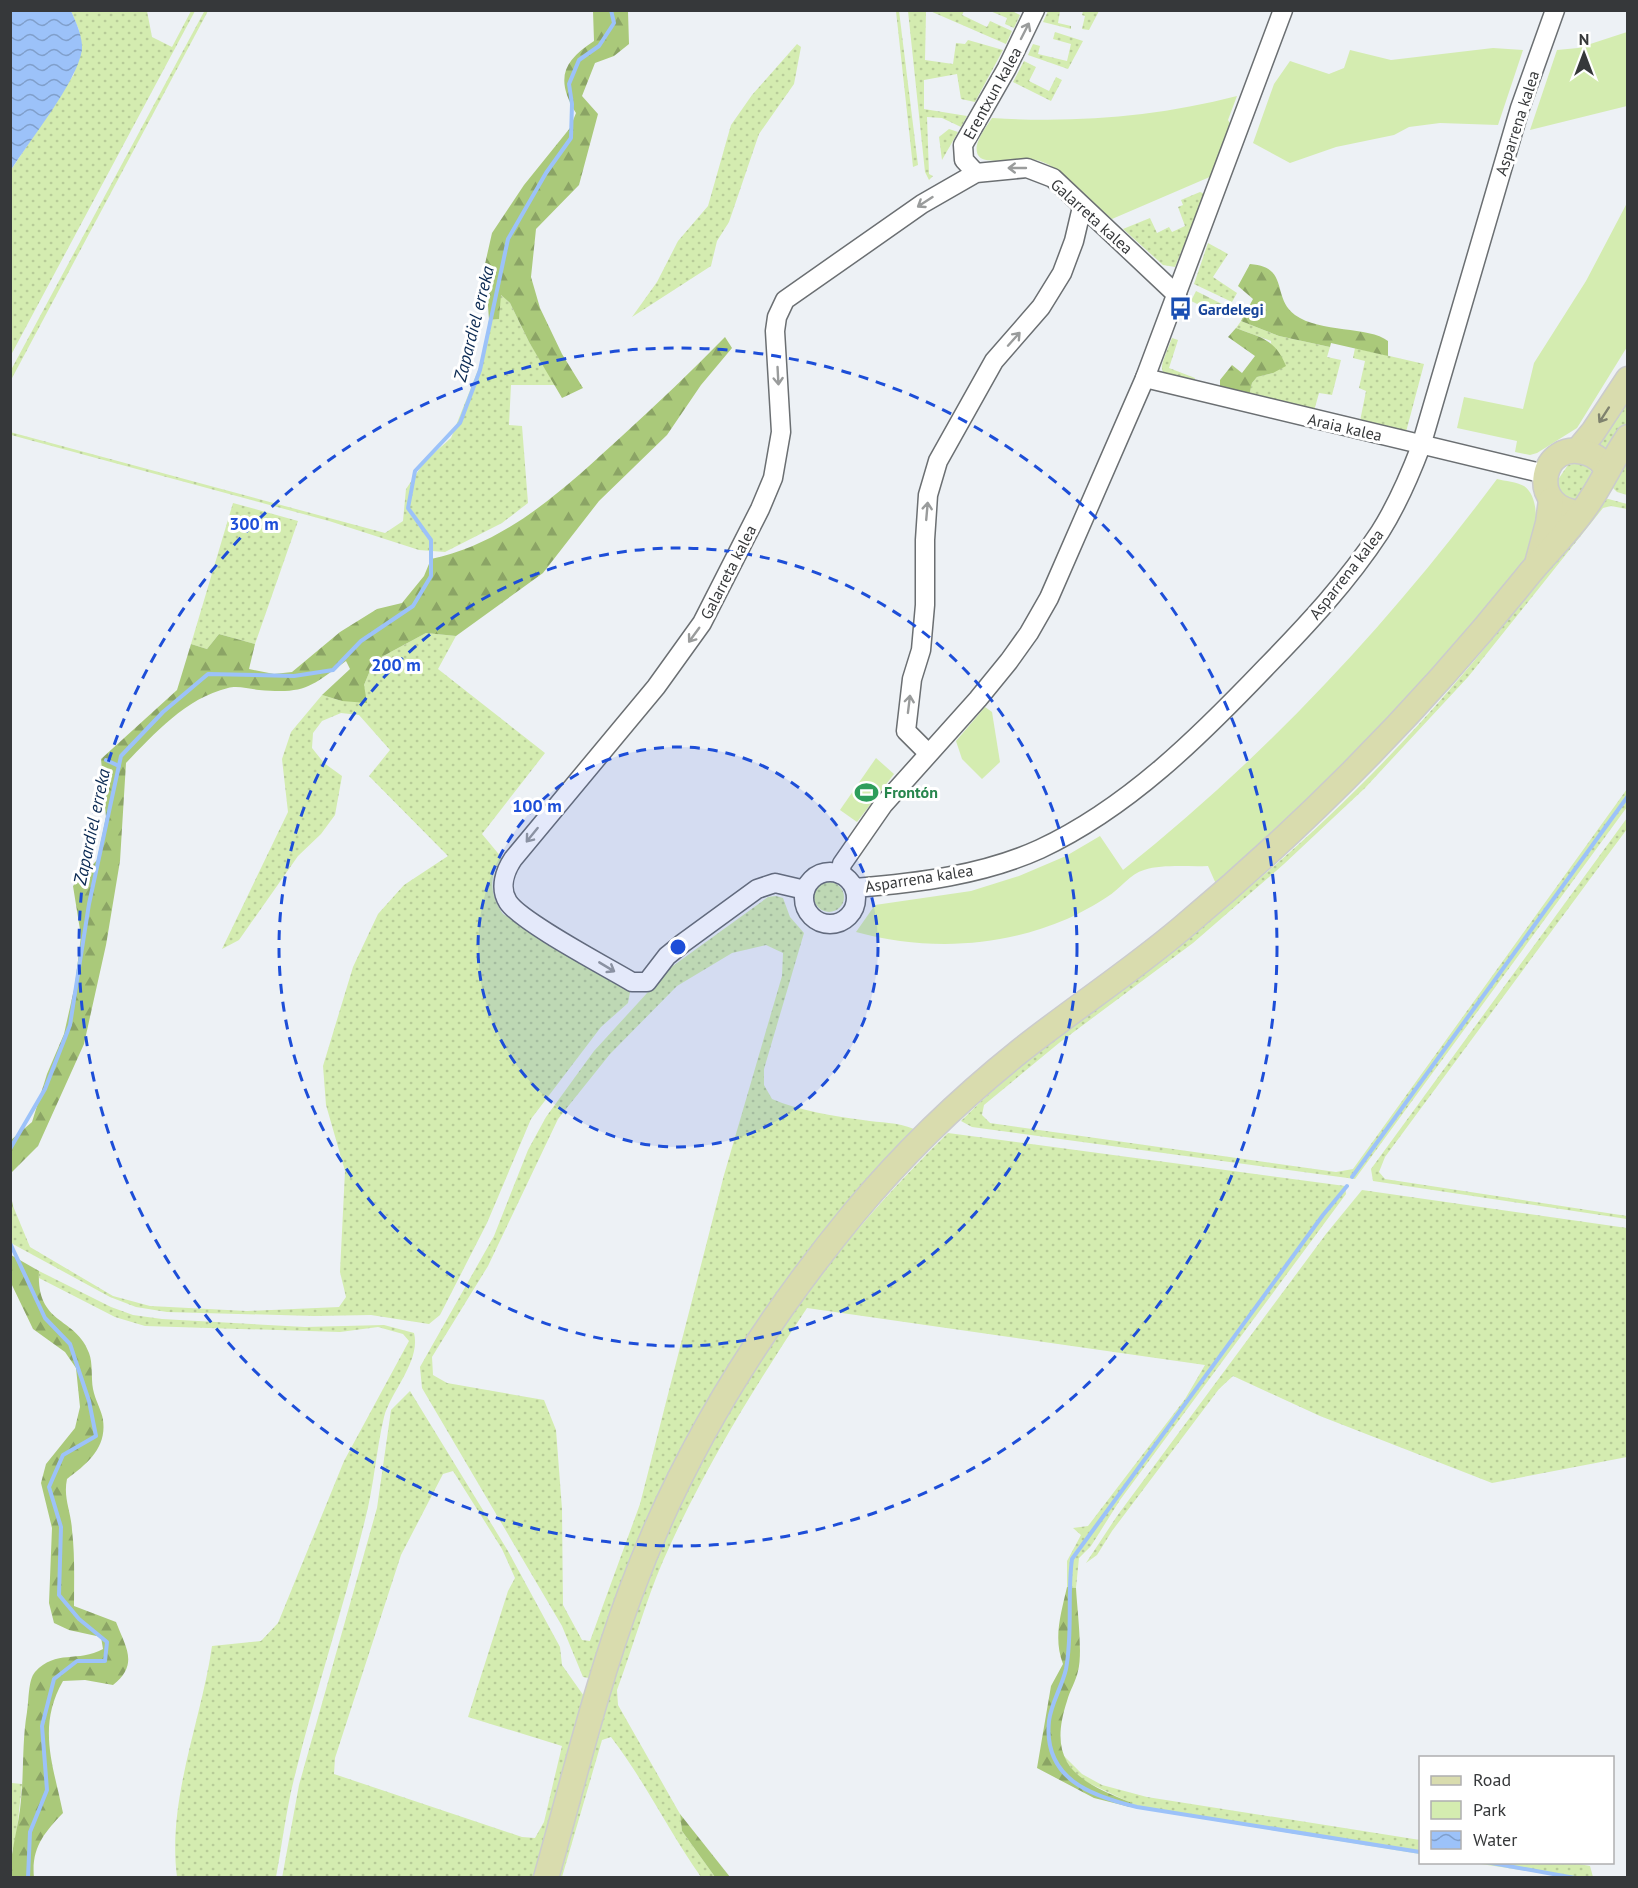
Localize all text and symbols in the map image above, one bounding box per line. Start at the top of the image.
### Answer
one-way arrow [1020,22,1032,40]
north arrow [1554,24,1614,84]
text: N [1579,29,1589,49]
street label: Erentxun kalea [958,43,1026,143]
street label: Asparrena kalea [1491,68,1543,178]
one-way arrow [1007,162,1027,174]
street label: Galarreta kalea [1047,174,1137,258]
one-way arrow [917,196,934,208]
water label: Zapardiel erreka [448,264,499,385]
bus stop icon: Gardelegi [1167,296,1193,322]
place label: Gardelegi [1198,299,1264,319]
one-way arrow [1007,332,1021,347]
one-way arrow [772,365,783,385]
one-way arrow [1598,407,1610,423]
street label: Araia kalea [1306,409,1384,445]
one-way arrow [922,501,933,521]
text: 300 m [229,512,279,535]
street label: Galarreta kalea [696,521,760,623]
street label: Asparrena kalea [1305,525,1387,623]
one-way arrow [688,626,700,642]
text: 200 m [371,653,421,676]
one-way arrow [904,695,915,715]
water label: Zapardiel erreka [68,766,115,888]
sports icon: Frontón [853,779,879,805]
place label: Frontón [884,782,938,802]
text: 100 m [512,794,562,817]
one-way arrow [526,827,539,843]
street label: Asparrena kalea [864,860,974,896]
centre of rings [668,937,688,957]
one-way arrow [598,961,615,973]
legend [1419,1756,1614,1864]
text: Road [1473,1768,1511,1791]
text: Park [1473,1798,1506,1821]
text: Water [1473,1828,1517,1851]

